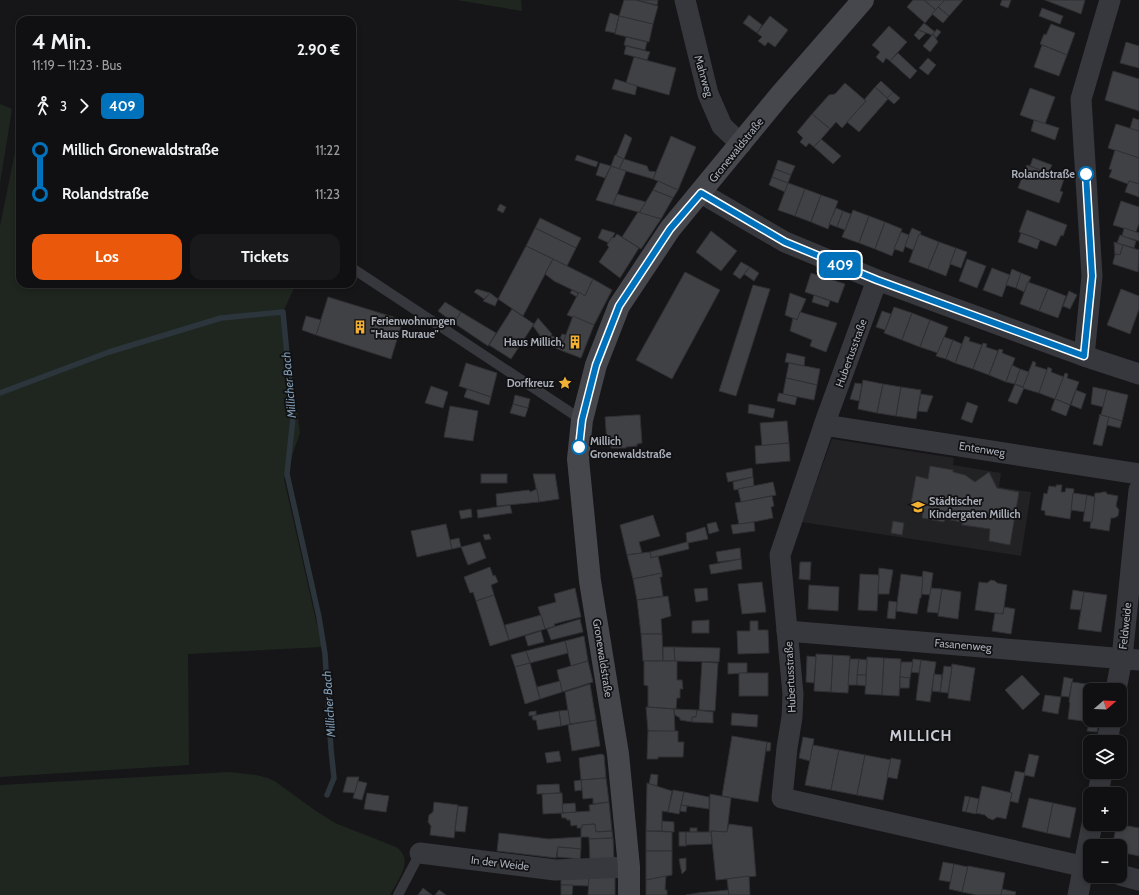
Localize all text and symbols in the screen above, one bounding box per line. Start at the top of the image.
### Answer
text: 4 Min. [32,28,91,55]
text: 2.90 € [297,41,340,59]
street label: Mahrweg [691,54,717,99]
text: 11:19 – 11:23 · Bus [32,57,122,73]
icon: walk [32,95,54,117]
icon: forward [73,95,95,117]
text: 409 [109,97,136,115]
text: 3 [60,98,67,114]
street label: Gronewaldstraße [706,115,767,185]
text: Millich Gronewaldstraße [62,141,219,159]
text: 11:22 [315,142,340,158]
marker: Rolandstraße [1078,166,1094,182]
place label: Rolandstraße [1011,167,1075,181]
text: Rolandstraße [62,185,149,203]
text: 11:23 [315,186,340,202]
button: Los [32,234,182,280]
button: Tickets [190,234,340,280]
line badge: 409 [817,252,863,278]
text: 409 [827,256,853,274]
place label: Ferienwohnungen "Haus Ruraue" [371,314,456,341]
street label: Hubertusstraße [832,317,870,389]
building icon: Ferienwohnungen "Haus Ruraue" [352,319,368,335]
building icon: Haus Millich, [567,334,583,350]
place label: Haus Millich, [504,335,564,349]
water label: Millicher Bach [278,351,299,420]
place icon: Dorfkreuz [557,375,573,391]
place label: Dorfkreuz [507,376,555,390]
place label: Millich Gronewaldstraße [590,434,672,461]
street label: Entenweg [958,438,1007,460]
marker: Millich Gronewaldstraße [571,439,587,455]
place label: Städtischer Kindergaten Millich [929,494,1021,521]
school or university icon: Städtischer Kindergaten Millich [910,499,926,515]
street label: Feldweide [1116,601,1134,650]
street label: Gronewaldstraße [590,618,616,699]
street label: Fasanenweg [934,636,993,655]
street label: Hubertusstraße [781,641,799,713]
water label: Millicher Bach [319,670,338,739]
north arrow [1083,683,1127,727]
map controls [1083,683,1127,883]
district label: MILLICH [890,727,952,745]
button: layers [1083,735,1127,779]
button: + [1083,787,1127,831]
button: − [1083,839,1127,883]
street label: In der Weide [470,852,530,874]

